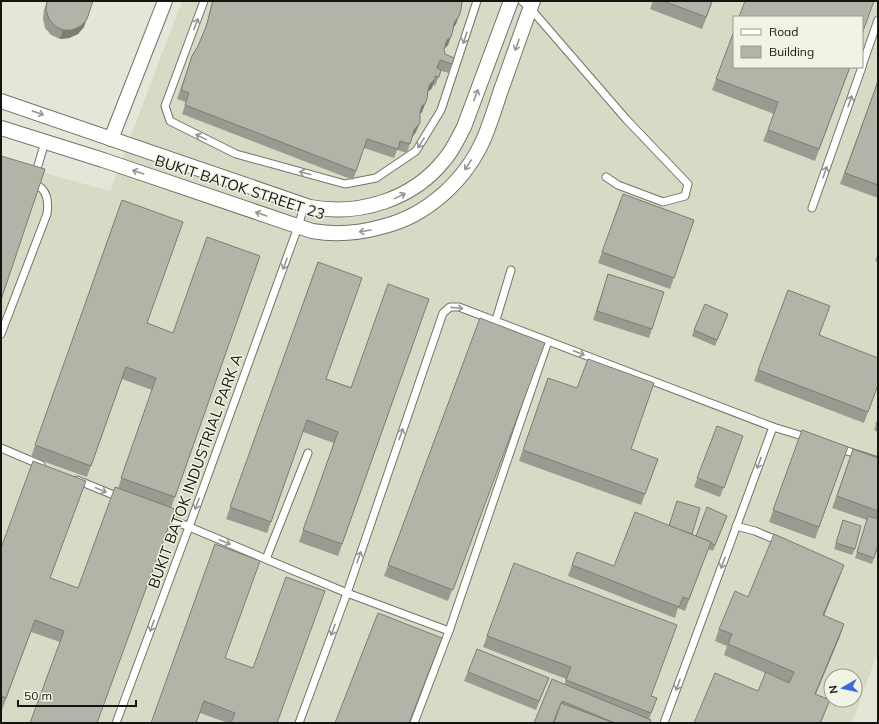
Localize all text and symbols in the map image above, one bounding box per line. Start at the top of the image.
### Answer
legend [733,16,863,68]
one-way arrow [192,18,200,30]
text: Road [769,24,798,39]
one-way arrow [460,32,468,44]
one-way arrow [513,38,521,50]
text: Building [769,44,814,59]
one-way arrow [472,89,480,101]
one-way arrow [846,96,854,108]
one-way arrow [31,110,43,118]
one-way arrow [195,133,207,140]
one-way arrow [416,137,424,149]
street label: BUKIT BATOK STREET 23 [152,150,328,224]
one-way arrow [464,159,472,170]
one-way arrow [822,165,829,178]
one-way arrow [132,168,145,175]
one-way arrow [299,169,312,176]
one-way arrow [394,192,406,199]
one-way arrow [256,210,268,218]
one-way arrow [359,227,372,235]
one-way arrow [280,257,288,269]
one-way arrow [450,304,463,312]
one-way arrow [572,349,584,357]
street label: BUKIT BATOK INDUSTRIAL PARK A [144,351,246,591]
one-way arrow [398,428,406,440]
one-way arrow [754,457,762,469]
one-way arrow [95,487,107,494]
one-way arrow [193,498,200,511]
one-way arrow [218,539,230,546]
one-way arrow [356,551,364,563]
one-way arrow [718,556,726,568]
one-way arrow [147,620,155,632]
one-way arrow [329,624,337,636]
north arrow [823,668,863,708]
one-way arrow [674,679,682,691]
scale bar [18,682,136,708]
text: N [826,684,841,695]
text: 50 m [24,688,52,703]

